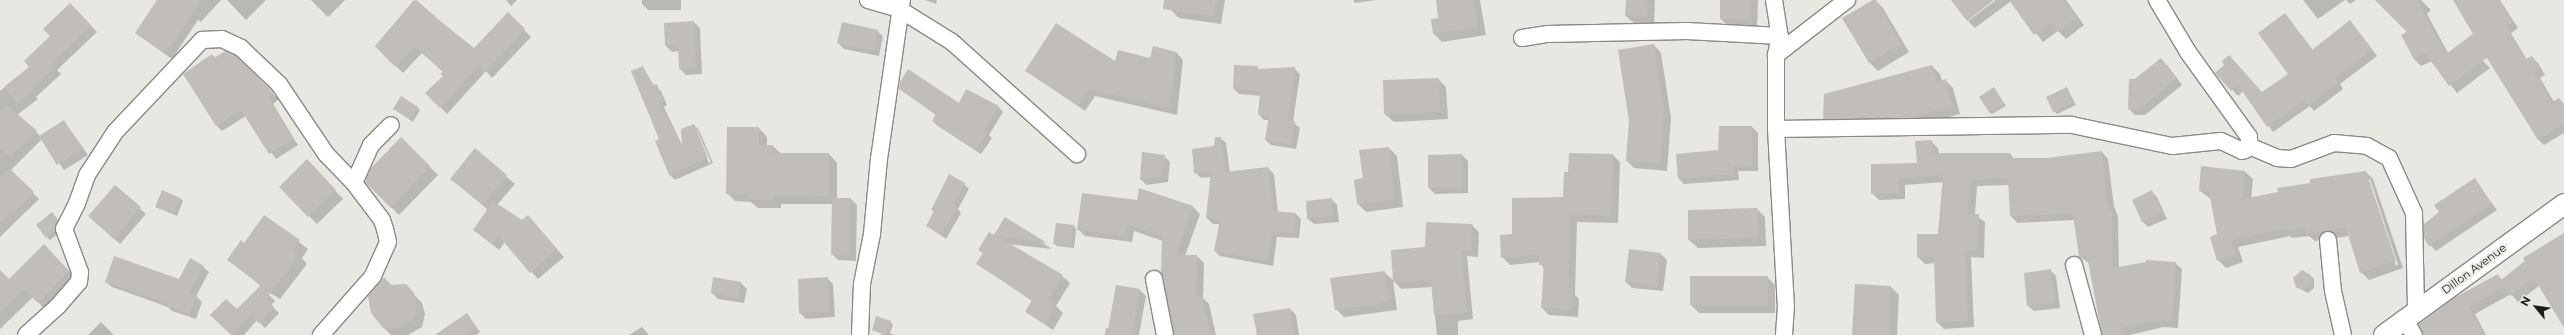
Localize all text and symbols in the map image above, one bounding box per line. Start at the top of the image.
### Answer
street label: Dillon Avenue [2439,241,2509,297]
north arrow [2516,287,2556,327]
text: N [2517,294,2534,308]

